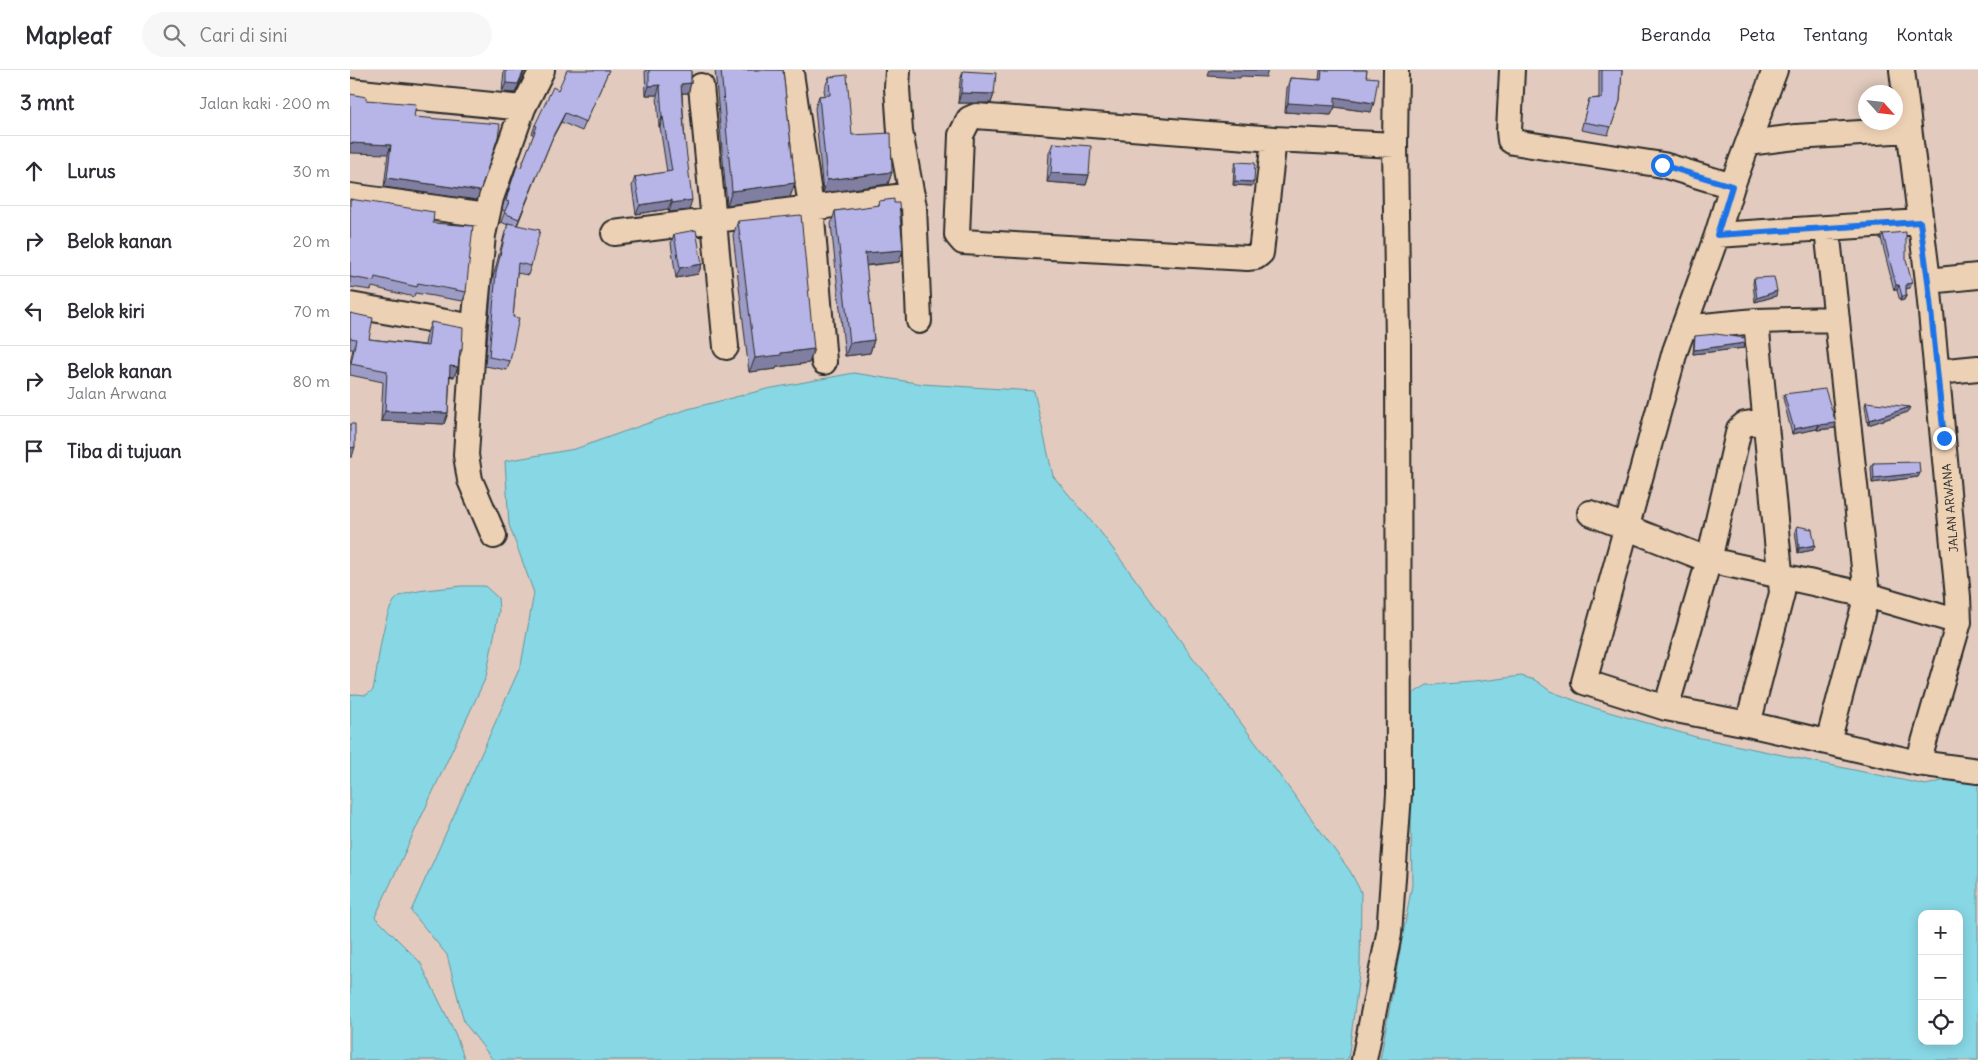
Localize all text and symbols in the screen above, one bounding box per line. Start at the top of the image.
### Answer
search box [142,12,492,57]
text: Mapleaf [25,20,112,50]
icon: search [160,21,188,49]
text: Cari di sini [200,23,287,47]
text: Beranda [1641,23,1711,46]
text: Peta [1739,23,1775,46]
text: Tentang [1803,23,1868,46]
text: Kontak [1896,23,1953,46]
north arrow [1858,85,1903,130]
text: 3 mnt [20,89,74,116]
text: Jalan kaki · 200 m [199,93,330,113]
route start [1651,154,1674,177]
icon: ahead [20,157,48,185]
text: Lurus [67,159,116,183]
text: 30 m [293,161,330,181]
icon: right [20,227,48,255]
text: Belok kanan [67,229,172,253]
text: 20 m [293,231,330,251]
icon: left [20,297,48,325]
text: Belok kiri [67,299,145,323]
text: 70 m [294,301,330,321]
text: Belok kanan [67,359,172,383]
icon: right [20,367,48,395]
text: 80 m [292,371,330,391]
text: Jalan Arwana [67,383,167,403]
route end [1933,427,1956,450]
icon: arrive [20,437,48,465]
text: Tiba di tujuan [67,439,182,463]
street label: JALAN ARWANA [1939,463,1961,553]
map controls [1918,910,1963,1045]
button: + [1918,910,1963,955]
button: − [1918,955,1963,1000]
button: locate [1918,1000,1963,1045]

